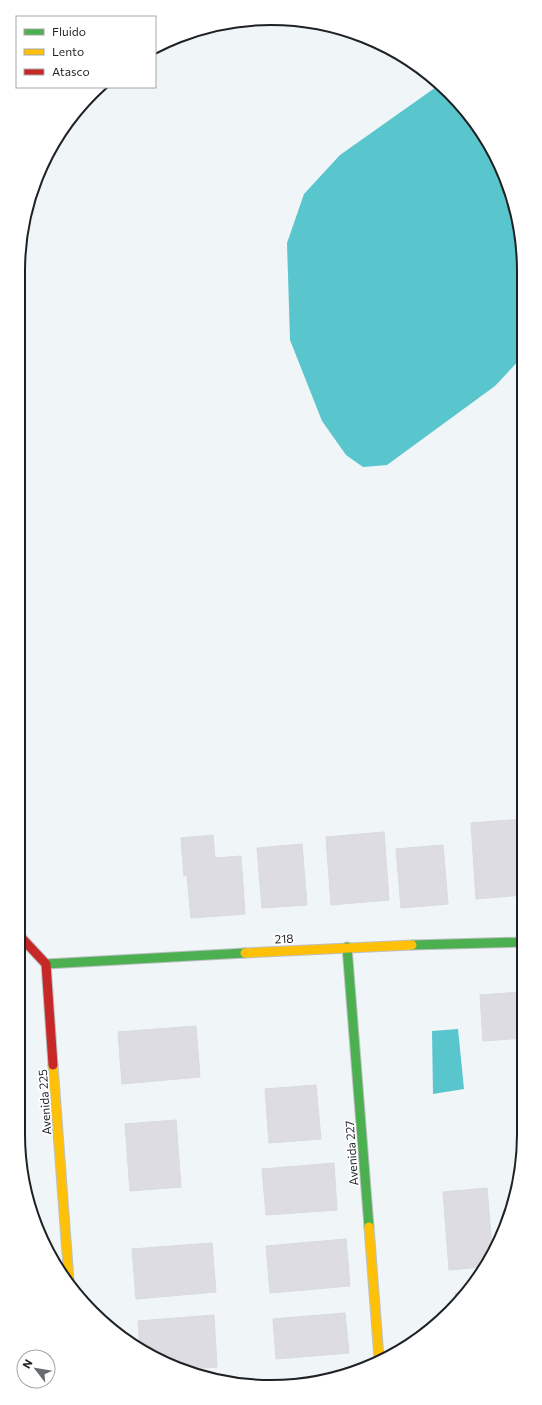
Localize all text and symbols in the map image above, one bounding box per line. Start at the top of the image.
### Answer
legend [16,16,156,88]
text: Fluido [52,24,86,38]
text: Lento [52,44,84,58]
text: Atasco [52,64,90,78]
street label: 218 [274,931,294,945]
street label: Avenida 225 [35,1069,53,1135]
street label: Avenida 227 [342,1120,360,1186]
north arrow [16,1349,56,1389]
text: N [19,1357,35,1370]

